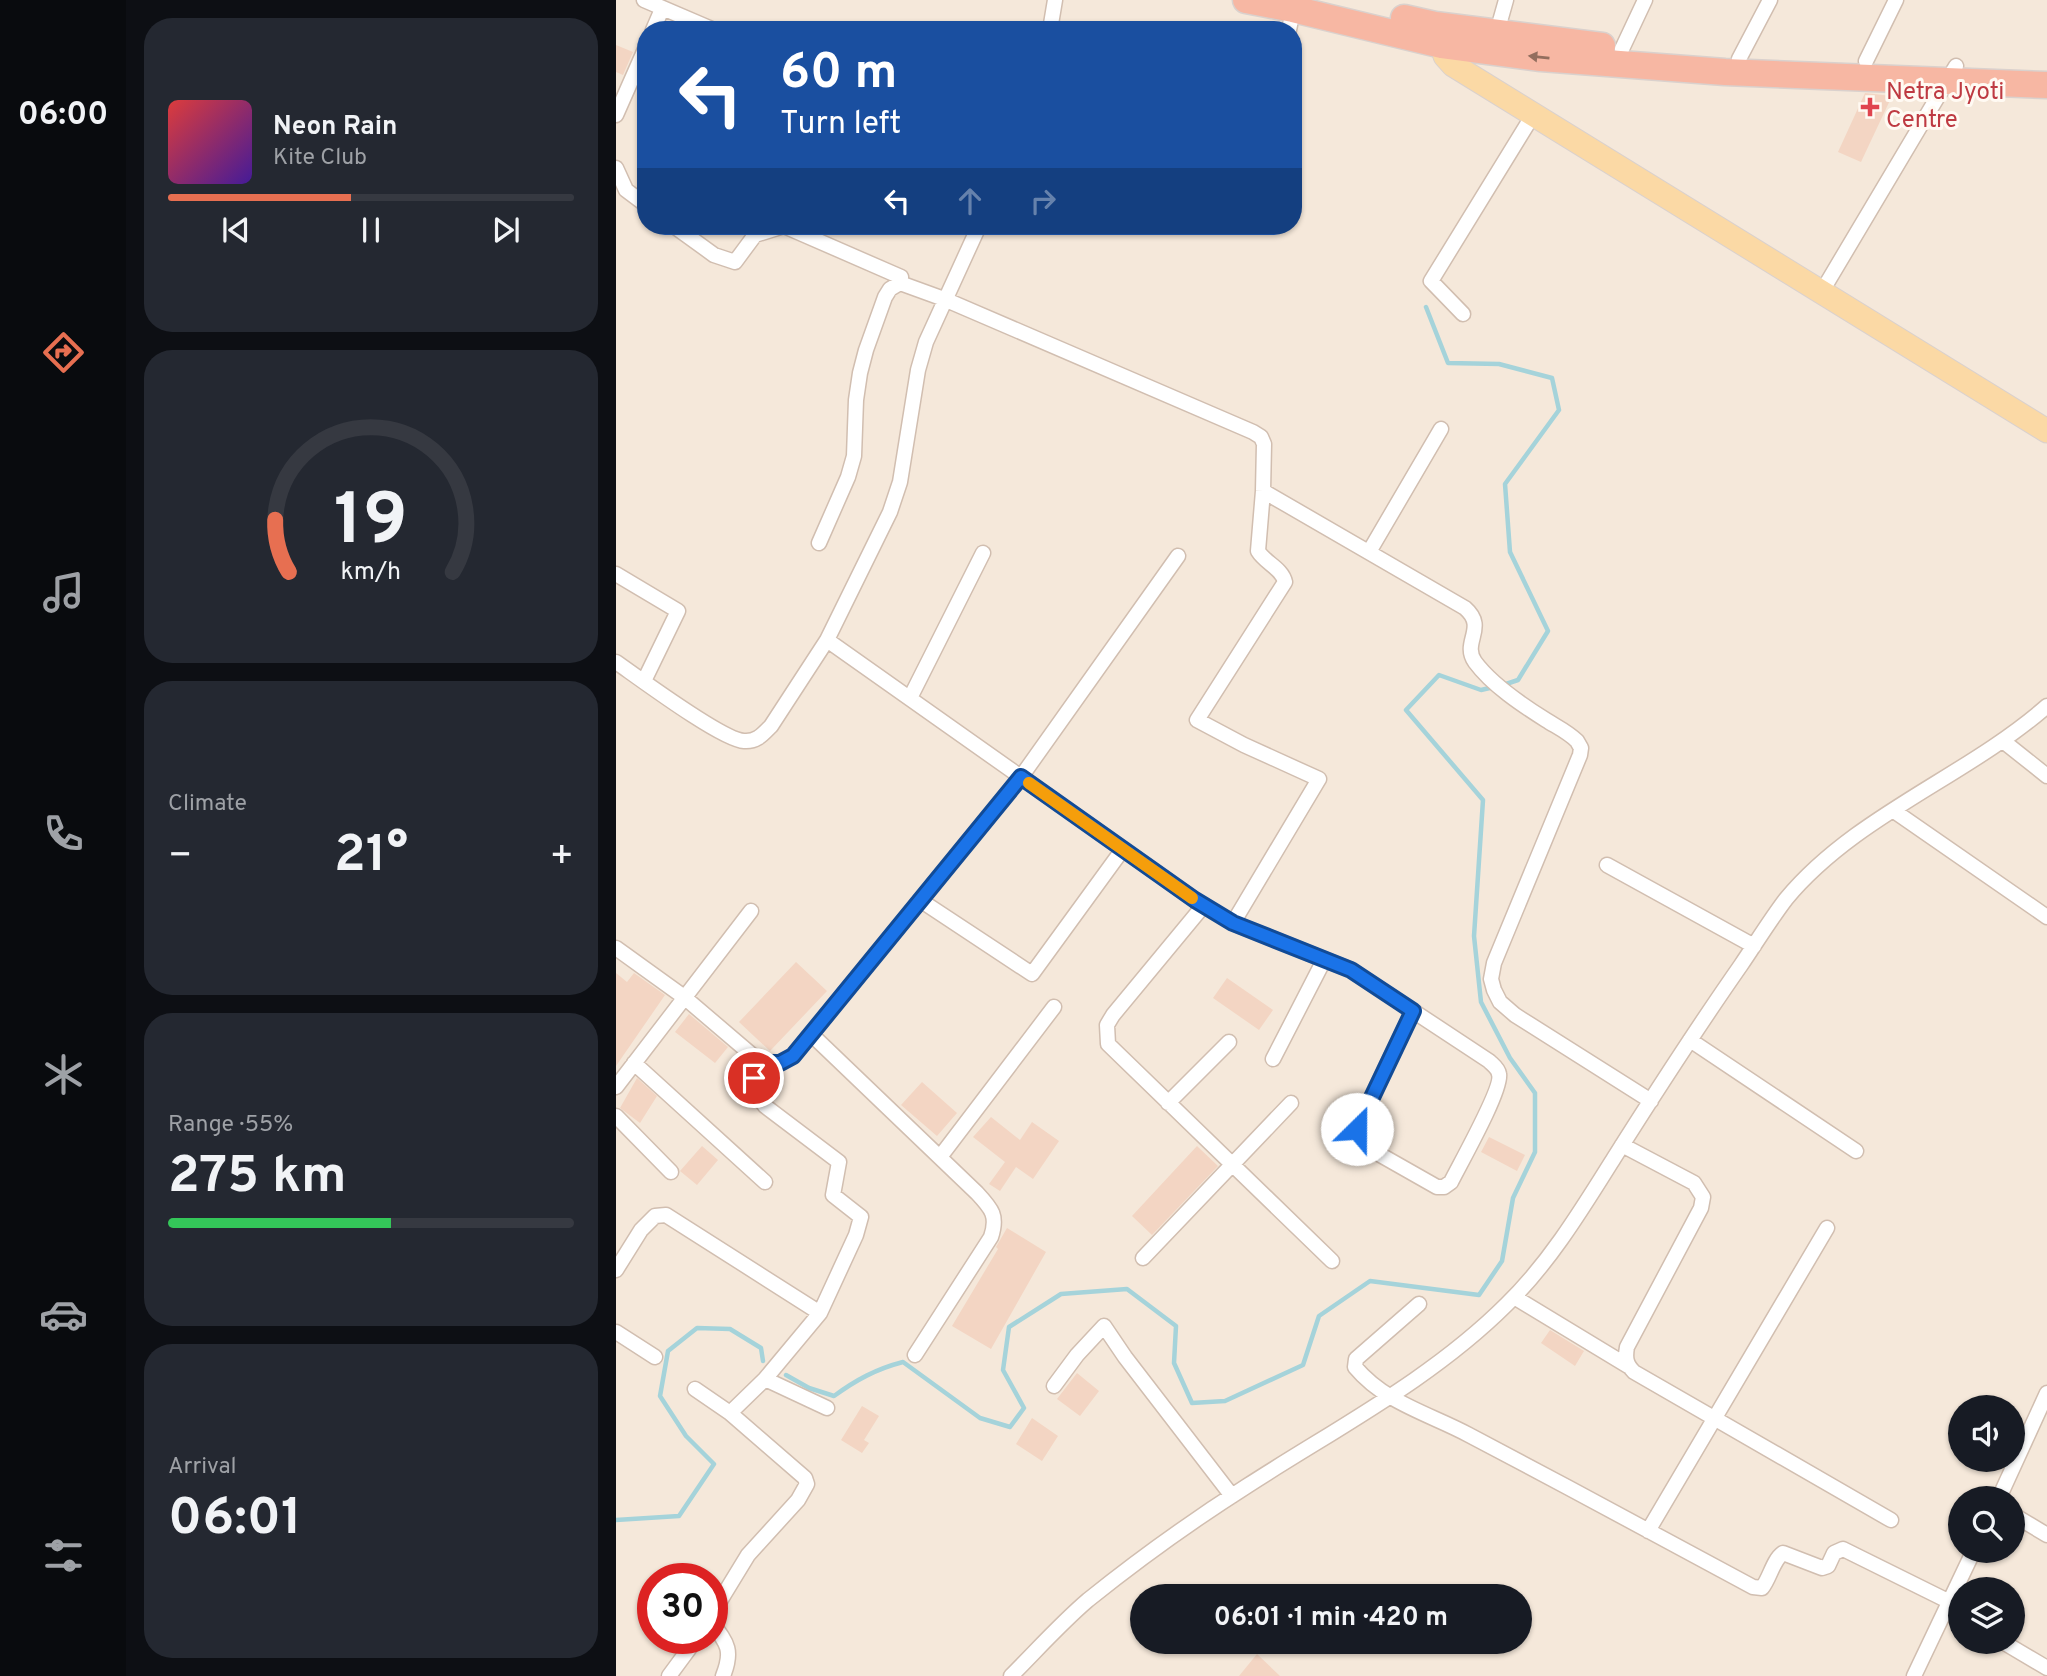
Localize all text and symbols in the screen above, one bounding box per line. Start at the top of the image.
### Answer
text: 60 m [780,44,898,106]
icon: left [665,49,756,140]
one-way arrow [1527,51,1549,62]
place label: Netra Jyoti Centre [1886,78,2004,136]
text: 06:00 [18,96,108,136]
marker: Netra Jyoti Centre [1860,97,1880,117]
text: Turn left [780,105,901,145]
text: Neon Rain [273,111,398,144]
text: Kite Club [273,144,367,173]
icon: left [878,182,916,220]
icon: ahead [951,182,989,220]
icon: right [1024,182,1062,220]
icon: previous [217,211,255,249]
icon: pause [352,211,390,249]
icon: next [487,211,525,249]
icon: directions [39,328,88,377]
text: 19 [334,479,408,571]
text: km/h [341,557,401,589]
icon: music [39,568,88,617]
text: Climate [168,790,247,819]
icon: phone [39,809,88,858]
text: 21° [334,824,408,890]
text: − [168,833,193,882]
text: + [549,833,574,882]
pin [724,1048,784,1108]
icon: climate [39,1050,88,1099]
icon: arrive [735,1059,773,1097]
position arrow [1320,1092,1394,1166]
text: Range · 55% [168,1111,293,1140]
text: 275 km [168,1145,347,1211]
icon: car [39,1290,88,1339]
map controls [1948,1395,2025,1654]
button: sound [1948,1395,2025,1472]
text: Arrival [168,1453,237,1482]
button: search [1948,1486,2025,1563]
text: 06:01 [168,1487,302,1553]
icon: filters [39,1531,88,1580]
speed limit sign: 30 [637,1563,728,1654]
button: layers [1948,1577,2025,1654]
text: 06:01 · 1 min · 420 m [1214,1602,1448,1635]

